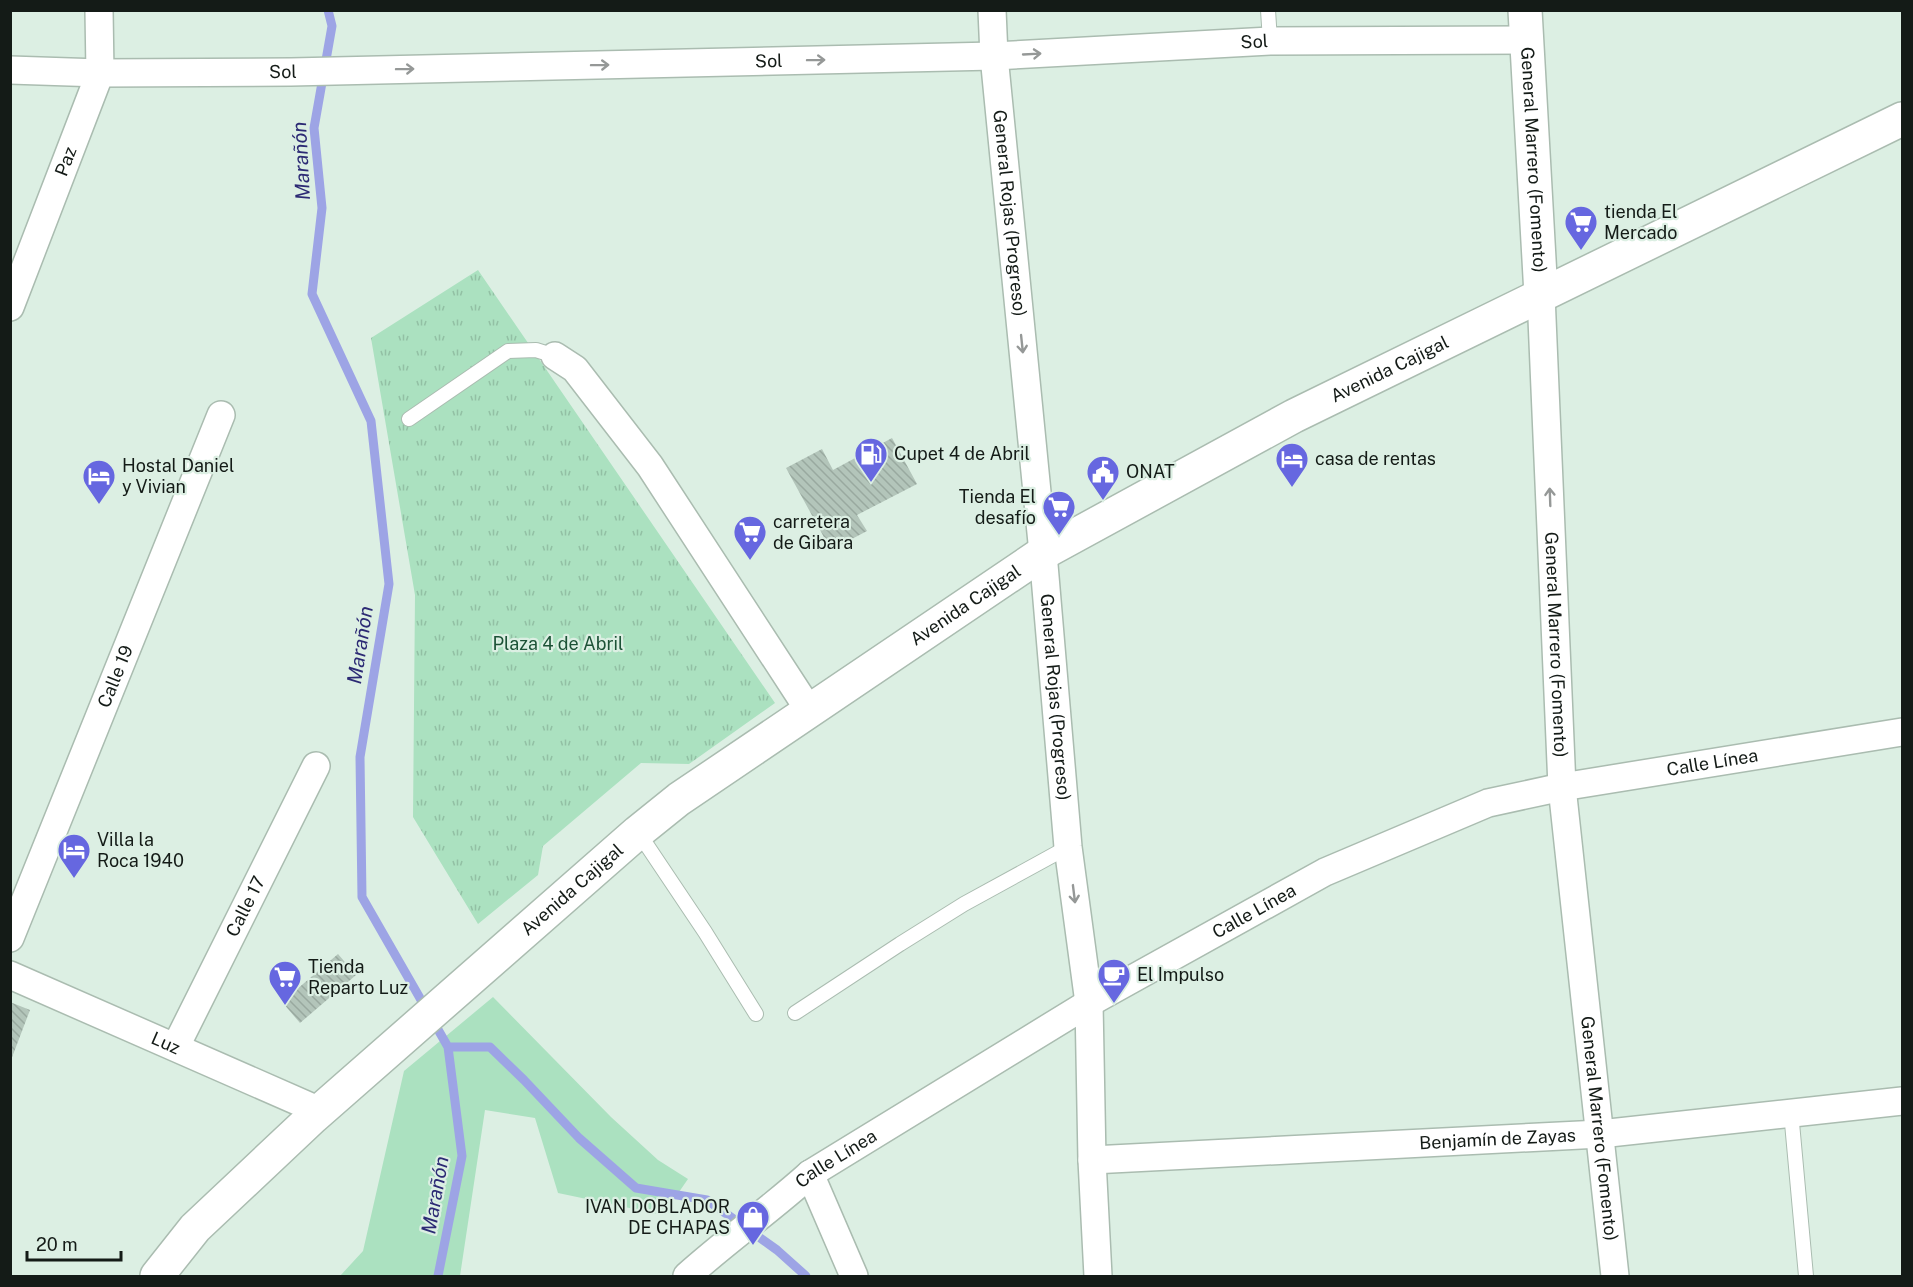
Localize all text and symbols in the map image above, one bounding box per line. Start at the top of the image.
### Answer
street label: Sol [1240,30,1269,53]
street label: General Marrero (Fomento) [1517,46,1551,273]
one-way arrow [1021,48,1041,59]
street label: Sol [755,50,783,71]
one-way arrow [806,54,826,65]
one-way arrow [590,59,610,70]
street label: Sol [269,61,297,82]
one-way arrow [395,63,415,75]
street label: General Rojas (Progreso) [989,109,1031,317]
water label: Marañón [287,121,315,201]
street label: Paz [50,144,81,179]
place label: tienda El Mercado [1604,201,1678,243]
supermarket icon: tienda El Mercado [1563,204,1599,251]
street label: Avenida Cajigal [1327,331,1452,406]
one-way arrow [1017,334,1028,354]
fuel station icon: Cupet 4 de Abril [853,436,889,483]
hotel icon: casa de rentas [1274,441,1310,488]
place label: Cupet 4 de Abril [894,443,1030,464]
place label: casa de rentas [1315,448,1436,469]
public building icon: ONAT [1085,454,1121,501]
place label: Hostal Daniel y Vivian [122,455,234,497]
hotel icon: Hostal Daniel y Vivian [81,458,117,505]
place label: ONAT [1126,461,1175,482]
place label: Tienda El desafío [959,486,1036,528]
one-way arrow [1544,488,1555,508]
supermarket icon: Tienda El desafío [1041,489,1077,536]
place label: carretera de Gibara [773,511,853,553]
supermarket icon: carretera de Gibara [732,514,768,561]
street label: General Marrero (Fomento) [1541,531,1572,758]
street label: Avenida Cajigal [906,560,1024,650]
street label: General Rojas (Progreso) [1036,593,1075,801]
water label: Marañón [342,604,378,686]
park label: Plaza 4 de Abril [492,633,624,654]
street label: Calle 19 [93,642,137,711]
street label: Calle Línea [1665,744,1760,780]
place label: Villa la Roca 1940 [97,829,184,871]
hotel icon: Villa la Roca 1940 [56,832,92,879]
street label: Avenida Cajigal [517,839,627,940]
street label: Calle 17 [221,872,269,940]
street label: Calle Línea [1209,879,1299,942]
one-way arrow [1069,883,1080,903]
place label: Tienda Reparto Luz [308,956,408,998]
cafe icon: El Impulso [1096,957,1132,1004]
supermarket icon: Tienda Reparto Luz [267,959,303,1006]
place label: El Impulso [1137,964,1224,985]
street label: General Marrero (Fomento) [1577,1015,1622,1242]
street label: Luz [148,1027,184,1058]
street label: Benjamín de Zayas [1419,1124,1576,1153]
street label: Calle Línea [791,1125,880,1192]
water label: Marañón [416,1154,454,1236]
place label: IVAN DOBLADOR DE CHAPAS [585,1196,730,1238]
shop icon: IVAN DOBLADOR DE CHAPAS [735,1199,771,1246]
scale bar [27,1224,122,1262]
text: 20 m [36,1234,78,1255]

